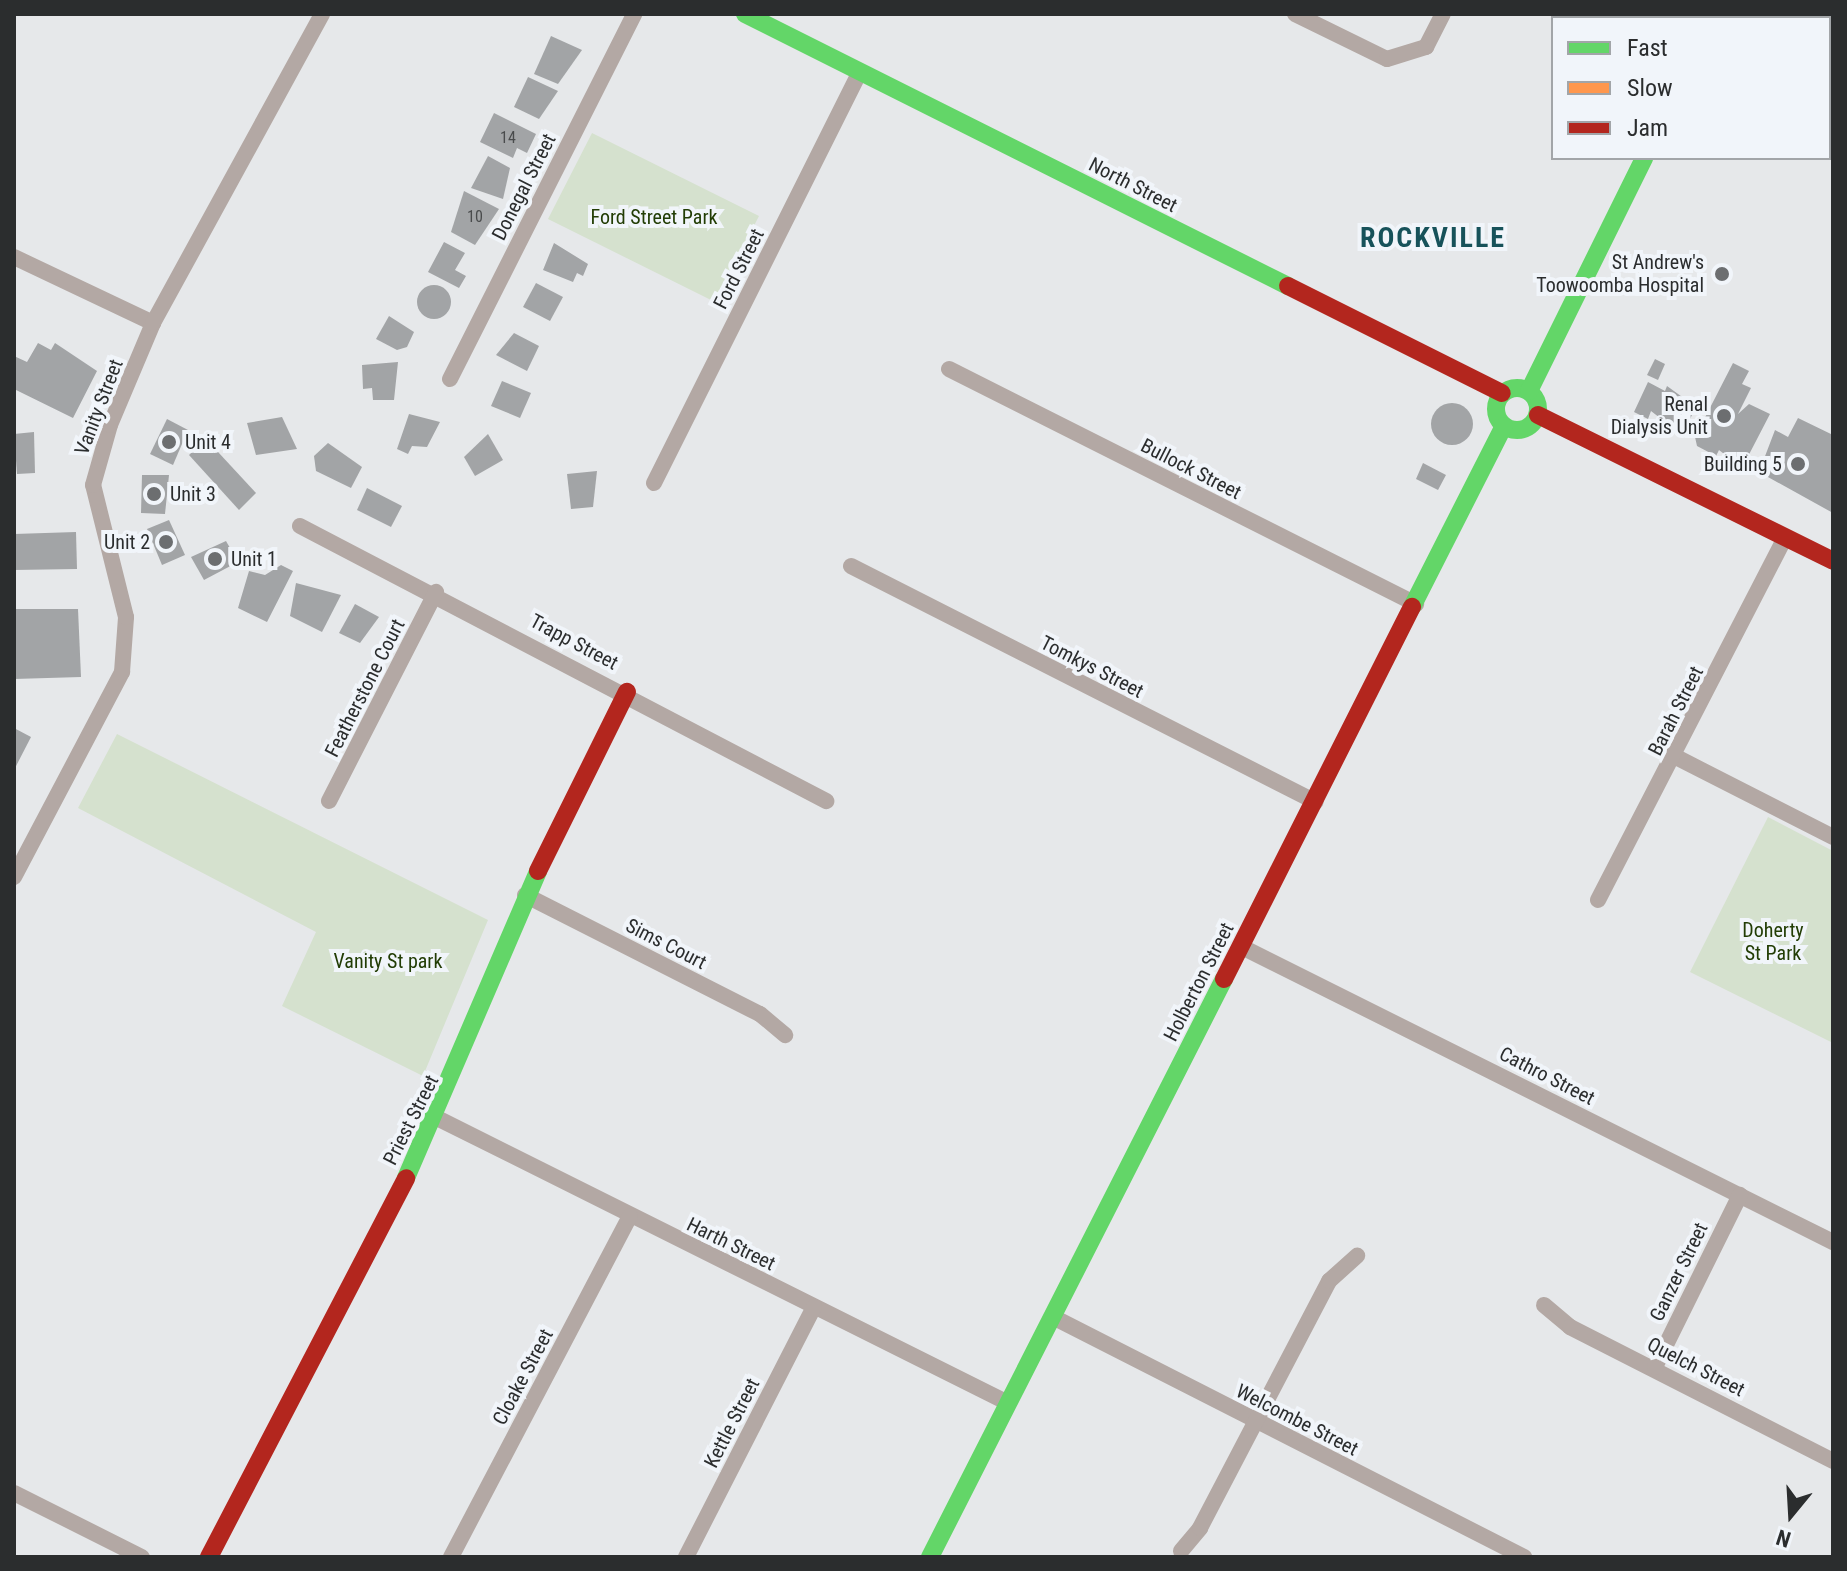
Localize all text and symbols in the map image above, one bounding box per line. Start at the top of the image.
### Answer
legend [1551,16,1831,160]
text: Fast [1627,34,1668,62]
text: Slow [1627,74,1673,102]
text: Jam [1627,114,1668,142]
house number: 14 [500,128,516,148]
street label: Donegal Street [487,130,561,244]
street label: North Street [1085,153,1181,217]
park label: Ford Street Park [591,205,717,229]
house number: 10 [467,207,483,227]
district label: ROCKVILLE [1360,221,1506,255]
street label: Ford Street [709,225,769,313]
place label: St Andrew's Toowoomba Hospital [1536,250,1704,297]
marker: St Andrew's Toowoomba Hospital [1711,263,1733,285]
street label: Vanity Street [70,356,128,458]
place label: Renal Dialysis Unit [1611,392,1708,439]
marker: Renal Dialysis Unit [1715,407,1733,425]
place label: Unit 4 [185,430,231,454]
marker: Unit 4 [160,433,178,451]
street label: Bullock Street [1137,433,1245,505]
place label: Building 5 [1704,452,1782,476]
marker: Building 5 [1789,455,1807,473]
place label: Unit 3 [170,482,216,506]
marker: Unit 3 [145,485,163,503]
place label: Unit 2 [104,530,150,554]
marker: Unit 2 [157,533,175,551]
place label: Unit 1 [231,547,277,571]
marker: Unit 1 [206,550,224,568]
street label: Trapp Street [526,609,622,675]
street label: Featherstone Court [320,615,410,761]
street label: Tomkys Street [1036,631,1148,703]
street label: Barah Street [1643,662,1709,760]
street label: Sims Court [622,913,710,975]
park label: Doherty St Park [1742,918,1804,965]
street label: Holberton Street [1159,919,1239,1045]
park label: Vanity St park [334,949,442,973]
street label: Cathro Street [1495,1042,1599,1110]
street label: Priest Street [378,1071,444,1169]
street label: Harth Street [683,1212,779,1276]
street label: Ganzer Street [1645,1219,1713,1325]
street label: Cloake Street [488,1325,558,1429]
street label: Quelch Street [1643,1332,1749,1402]
street label: Kettle Street [699,1374,765,1472]
street label: Welcombe Street [1232,1379,1362,1461]
north arrow [1751,1475,1831,1555]
text: N [1773,1524,1794,1552]

